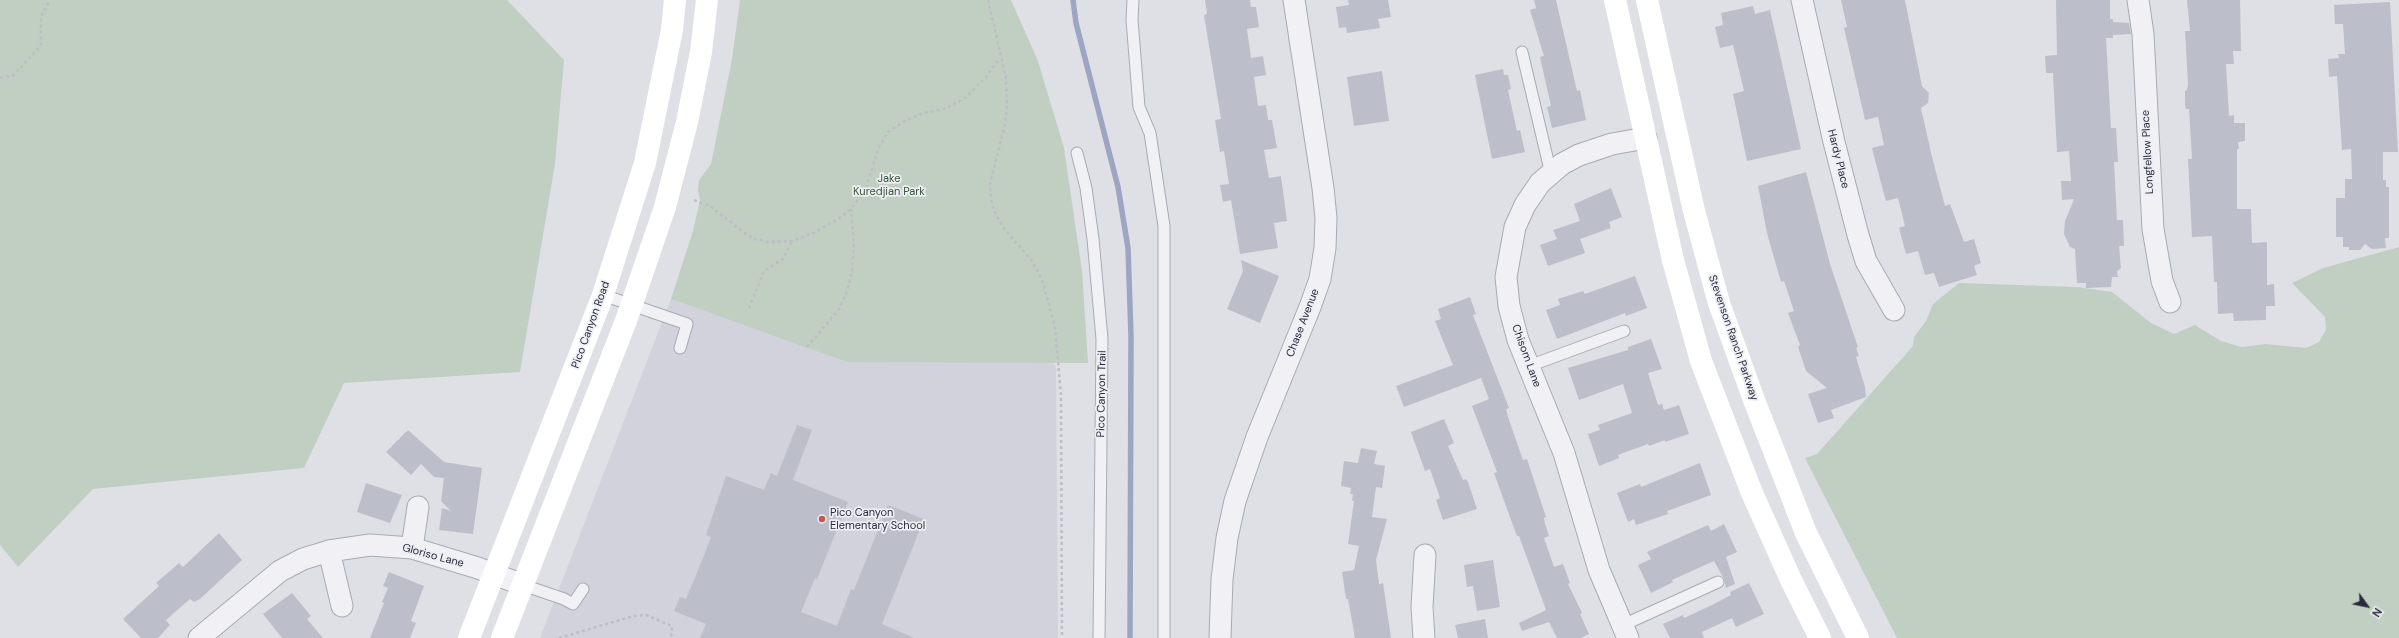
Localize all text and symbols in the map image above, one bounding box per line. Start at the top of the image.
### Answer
street label: Longfellow Place [2139,110,2157,194]
street label: Hardy Place [1824,128,1852,190]
park label: Jake Kuredjian Park [853,172,925,198]
street label: Stevenson Ranch Parkway [1705,273,1761,403]
street label: Pico Canyon Road [569,280,613,370]
street label: Chase Avenue [1284,287,1322,359]
street label: Chisom Lane [1509,323,1543,389]
street label: Pico Canyon Trail [1095,350,1109,438]
place label: Pico Canyon Elementary School [830,506,925,532]
marker: Pico Canyon Elementary School [817,514,827,524]
street label: Gloriso Lane [401,541,465,571]
north arrow [2347,586,2387,626]
text: N [2369,605,2385,620]

